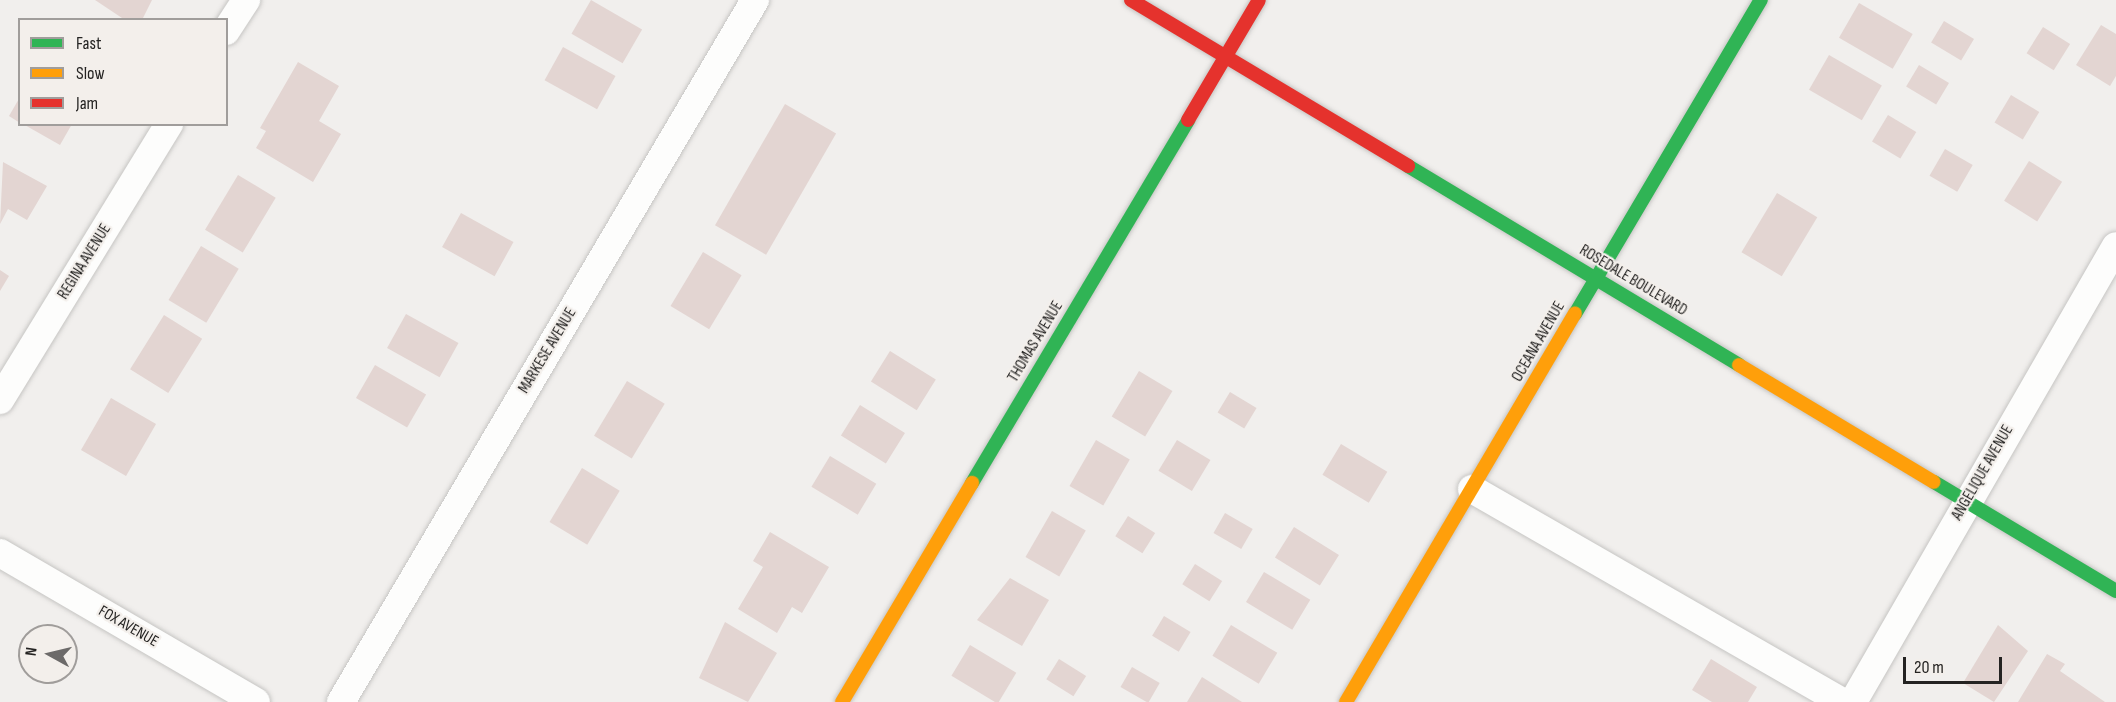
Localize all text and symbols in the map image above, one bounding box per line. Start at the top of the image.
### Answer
legend [18,18,228,126]
text: Fast [76,33,101,54]
text: Slow [76,63,105,84]
text: Jam [76,93,98,114]
street label: REGINA AVENUE [54,221,116,303]
street label: ROSEDALE BOULEVARD [1576,241,1690,321]
street label: THOMAS AVENUE [1004,298,1068,386]
street label: OCEANA AVENUE [1508,299,1570,385]
street label: MARKESE AVENUE [515,305,581,397]
street label: ANGELIQUE AVENUE [1948,422,2018,524]
street label: FOX AVENUE [95,602,161,652]
north arrow [18,624,78,684]
scale bar [1906,645,2005,683]
text: N [22,646,42,657]
text: 20 m [1914,657,1944,678]

